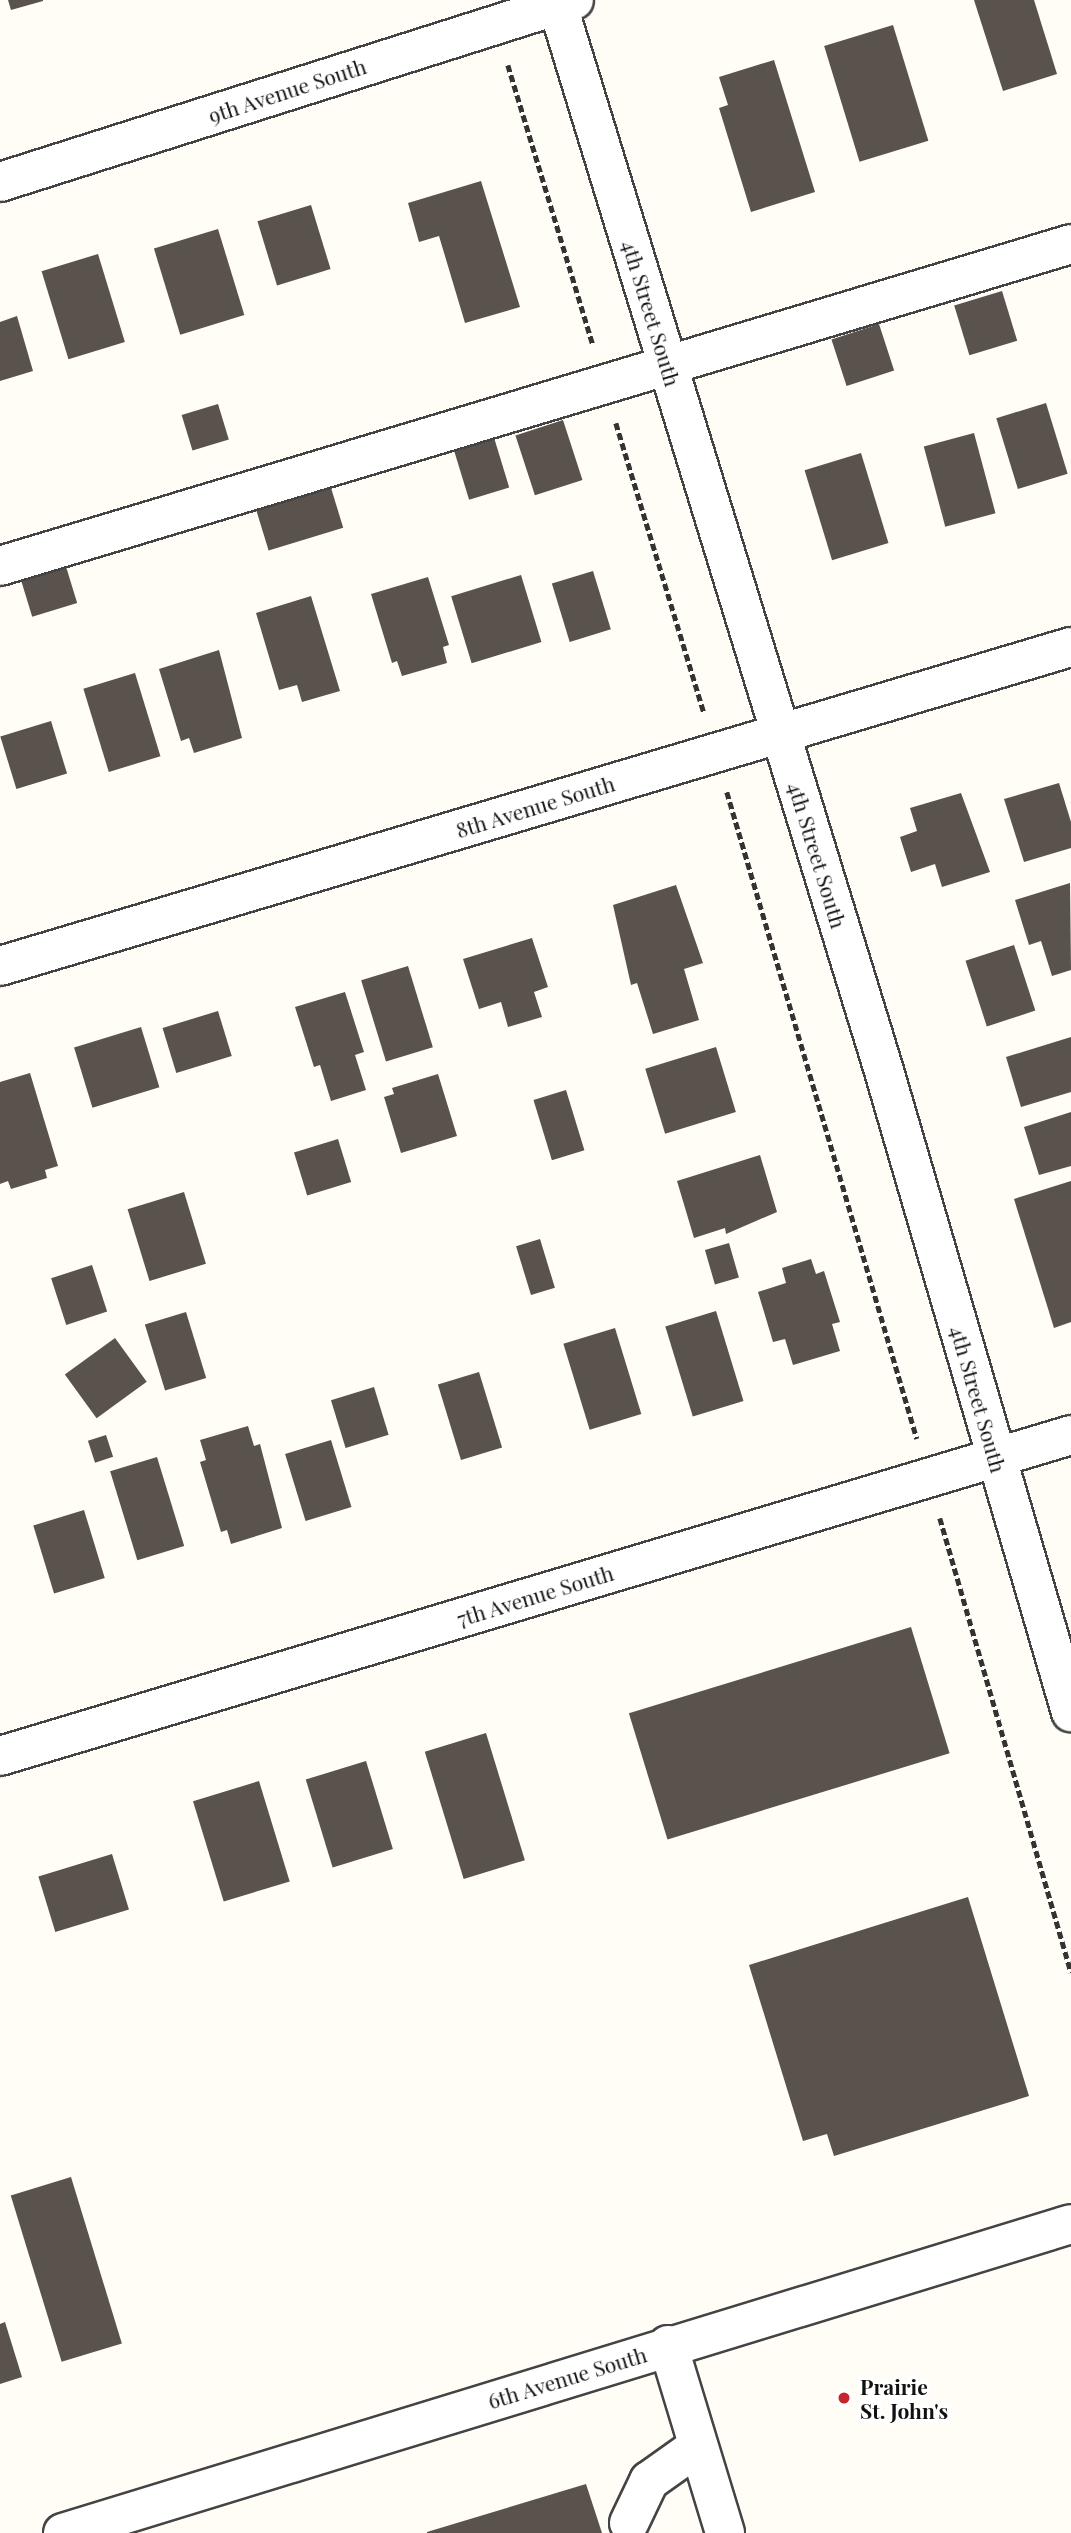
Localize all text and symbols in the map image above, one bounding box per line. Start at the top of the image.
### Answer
street label: 9th Avenue South [205,53,369,127]
street label: 4th Street South [618,237,686,389]
street label: 8th Avenue South [452,770,618,842]
street label: 4th Street South [784,779,852,931]
street label: 4th Street South [946,1323,1012,1475]
street label: 7th Avenue South [453,1559,617,1631]
street label: 6th Avenue South [484,2341,650,2413]
place label: Prairie St. John's [860,2373,948,2423]
marker: Prairie St. John's [834,2388,854,2408]

